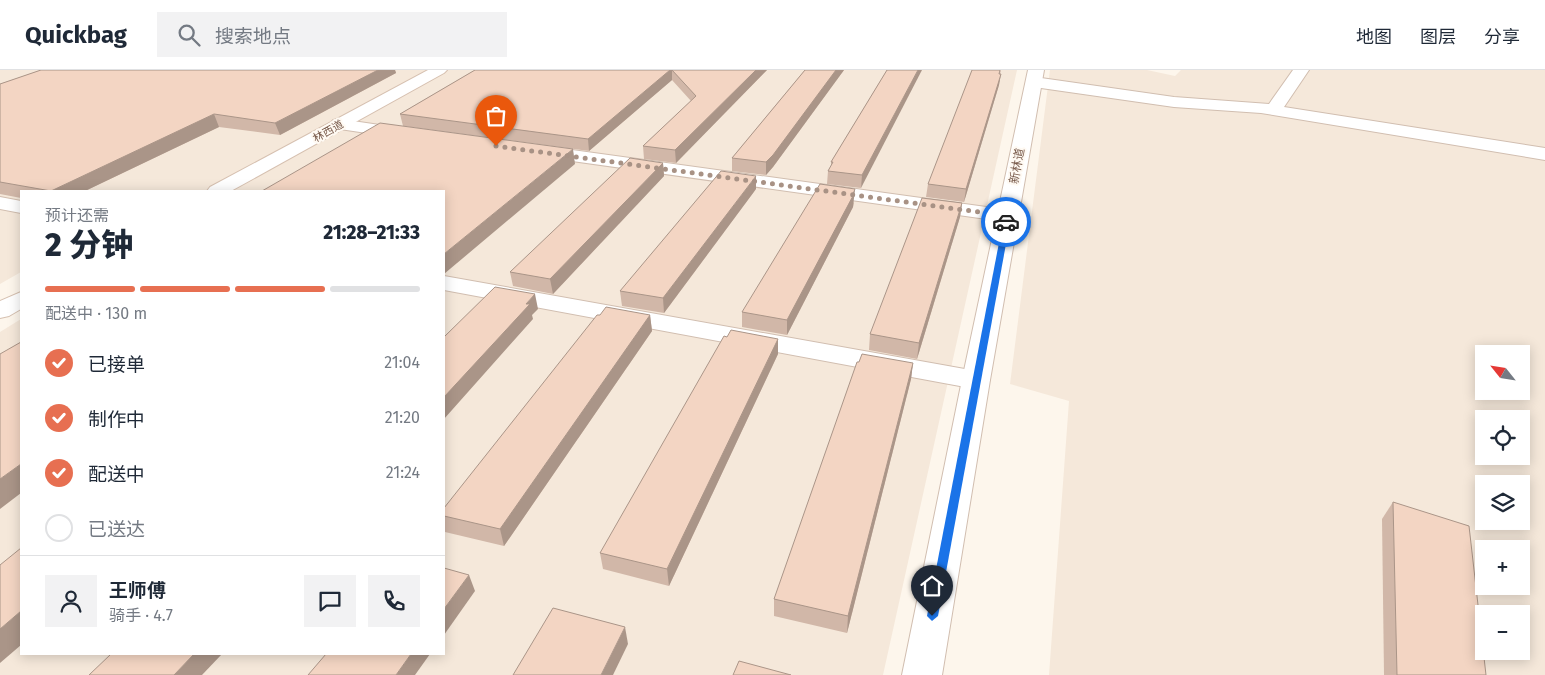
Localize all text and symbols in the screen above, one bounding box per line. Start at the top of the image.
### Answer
search box [157,12,507,57]
text: Quickbag [25,21,127,49]
icon: search [175,21,203,49]
text: 搜索地点 [215,25,291,48]
text: 地图 [1356,26,1392,48]
text: 图层 [1420,26,1456,48]
text: 分享 [1484,26,1520,48]
pin [475,95,517,146]
icon: bag [482,102,510,130]
street label: 林西道 [311,118,346,145]
street label: 新林道 [1007,147,1027,185]
courier [981,197,1031,247]
text: 预计还需 [45,206,109,225]
icon: car [992,208,1020,236]
text: 21:28–21:33 [323,221,420,244]
text: 2 分钟 [45,226,133,264]
text: 配送中 · 130 m [45,304,147,323]
north arrow [1475,345,1530,400]
map controls [1475,345,1530,660]
icon: check [45,349,73,377]
text: 已接单 [88,353,145,376]
text: 21:04 [384,353,420,372]
icon: check [45,404,73,432]
text: 制作中 [88,408,145,431]
text: 21:20 [385,408,420,427]
button: locate [1475,410,1530,465]
icon: check [45,459,73,487]
text: 配送中 [88,463,145,486]
text: 21:24 [386,463,420,482]
button: layers [1475,475,1530,530]
text: 已送达 [88,518,145,541]
button: + [1475,540,1530,595]
pin [911,565,953,616]
icon: home [918,572,946,600]
button: person [45,575,97,627]
button: chat [304,575,356,627]
button: phone [368,575,420,627]
text: 王师傅 [109,579,166,602]
button: − [1475,605,1530,660]
text: 骑手 · 4.7 [109,606,173,625]

